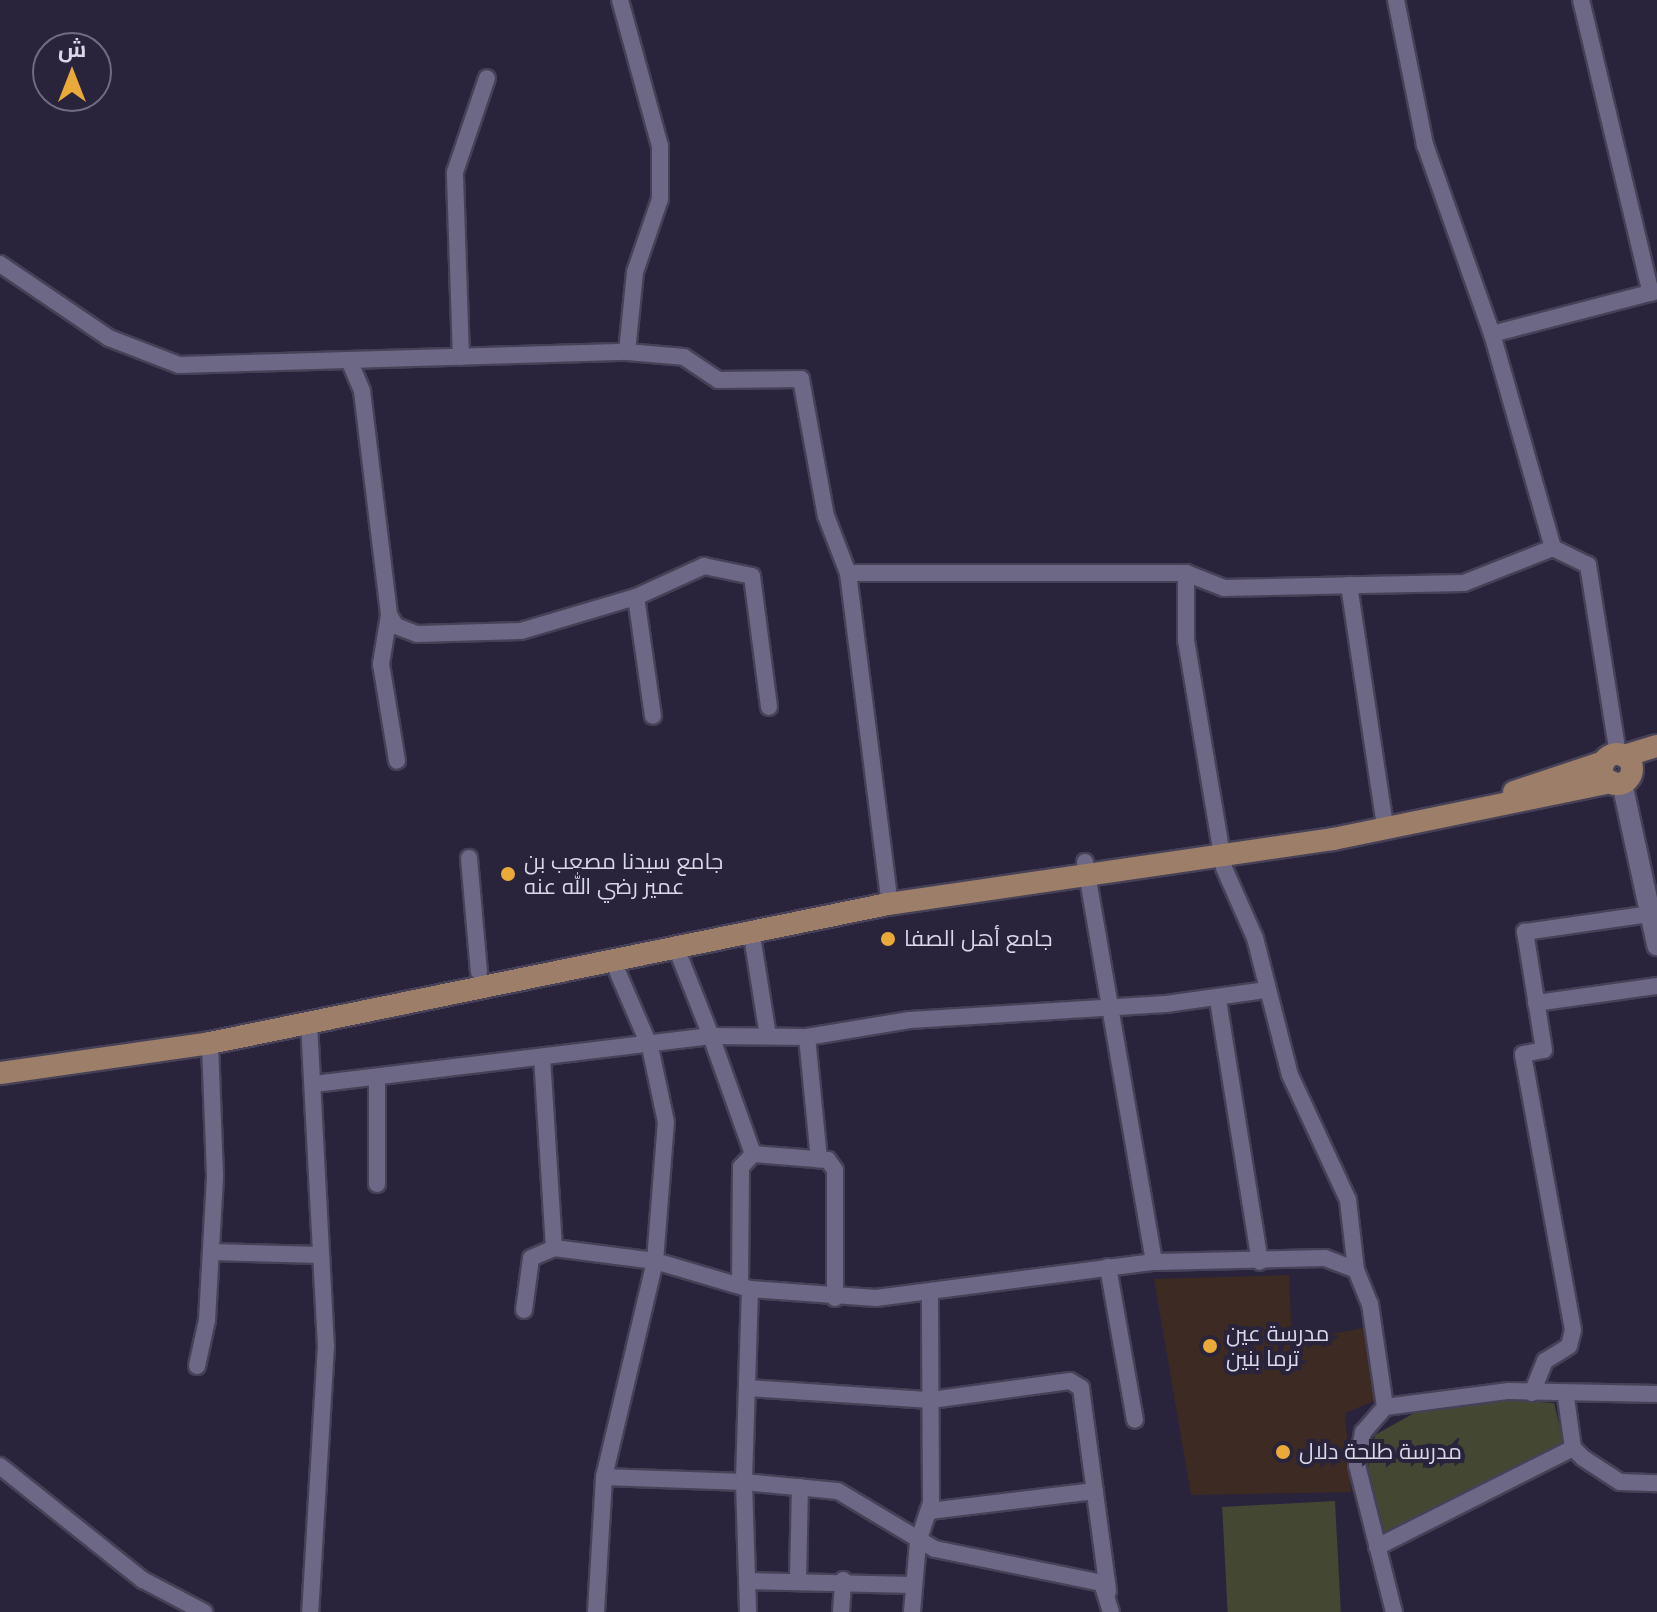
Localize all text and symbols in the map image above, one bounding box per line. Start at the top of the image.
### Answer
north arrow [32,32,112,112]
text: ش [58,36,86,63]
place label: جامع سيدنا مصعب بن عمير رضي الله عنه [524,848,723,900]
marker: جامع سيدنا مصعب بن عمير رضي الله عنه [499,865,517,883]
place label: جامع أهل الصفا [904,926,1052,952]
marker: جامع أهل الصفا [879,930,897,948]
place label: مدرسة عين ترما بنين [1226,1320,1329,1372]
marker: مدرسة عين ترما بنين [1201,1337,1219,1355]
place label: مدرسة طلحة دلال [1299,1439,1462,1465]
marker: مدرسة طلحة دلال [1274,1443,1292,1461]

